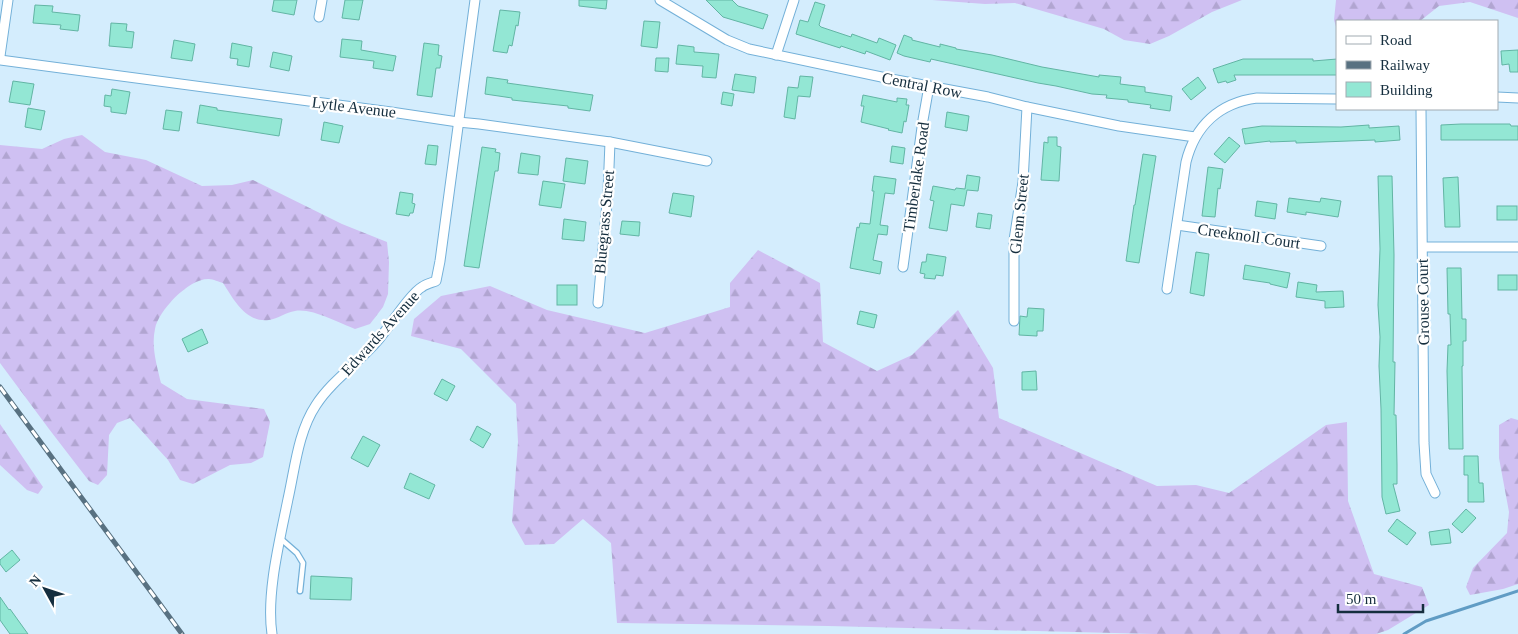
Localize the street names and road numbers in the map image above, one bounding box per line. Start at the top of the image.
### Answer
street label: Central Row [880,69,964,101]
street label: Lytle Avenue [311,93,397,122]
street label: Timberlake Road [900,121,932,233]
street label: Bluegrass Street [591,169,618,275]
street label: Glenn Street [1006,173,1032,255]
street label: Creeknoll Court [1197,220,1302,252]
street label: Grouse Court [1414,258,1432,345]
street label: Edwards Avenue [338,287,422,379]

